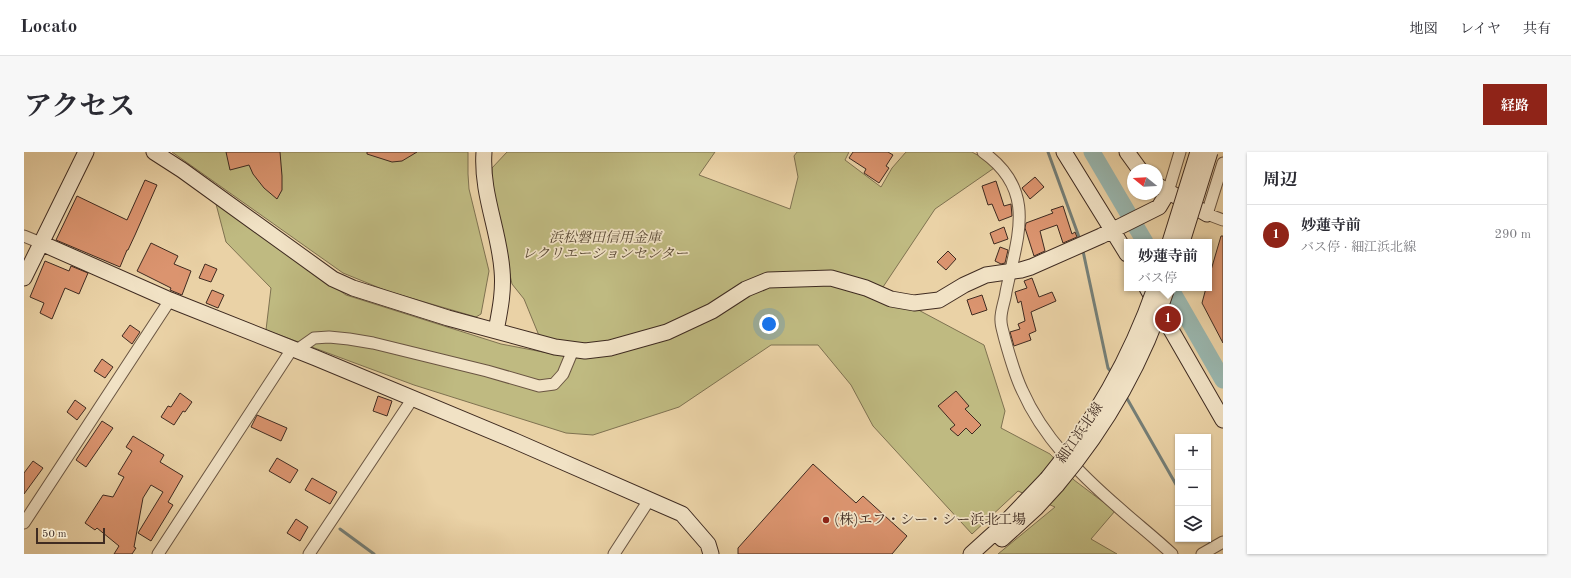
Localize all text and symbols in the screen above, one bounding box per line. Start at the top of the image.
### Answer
text: Locato [20,18,77,37]
text: 地図 [1410,22,1438,36]
text: レイヤ [1460,22,1501,36]
text: 共有 [1523,22,1551,36]
button: 経路 [1483,84,1547,125]
text: アクセス [24,94,135,122]
north arrow [1127,164,1163,200]
text: 周辺 [1263,172,1297,189]
text: 妙蓮寺前 [1301,219,1361,234]
text: 1 [1272,228,1280,241]
text: 290 m [1494,228,1531,241]
park label: 浜松磐田信用金庫 レクリエーションセンター [522,230,688,261]
popup [1124,239,1212,291]
text: バス停 · 細江浜北線 [1301,241,1416,254]
text: 妙蓮寺前 [1138,250,1198,265]
text: バス停 [1138,272,1177,285]
pin: 1 [1155,304,1181,334]
your location [759,314,779,334]
street label: 細江浜北線 [1053,400,1106,466]
map controls [1175,434,1211,542]
button: + [1175,434,1211,470]
button: − [1175,470,1211,506]
button: layers [1175,506,1211,542]
place label: (株)エフ・シー・シー浜北工場 [834,512,1026,527]
marker: (株)エフ・シー・シー浜北工場 [821,515,831,525]
scale bar [36,526,105,545]
text: 50 m [42,529,67,540]

